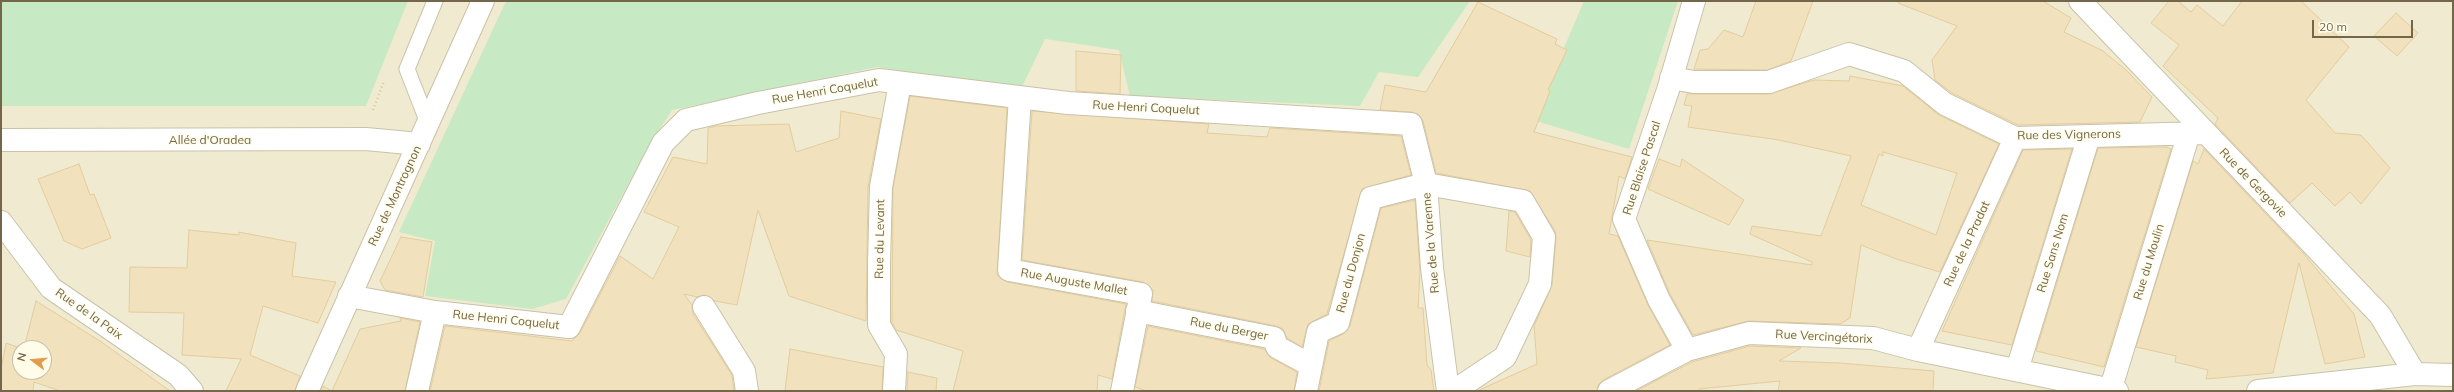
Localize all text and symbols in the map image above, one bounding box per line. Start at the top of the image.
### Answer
scale bar [2314,12,2415,38]
text: 20 m [2319,19,2347,34]
street label: Rue Henri Coquelut [771,75,879,107]
street label: Rue Henri Coquelut [1092,98,1200,118]
street label: Rue Blaise Pascal [1620,119,1664,217]
street label: Rue des Vignerons [2017,127,2121,143]
street label: Allée d'Oradea [169,133,251,147]
street label: Rue de Montrognon [365,143,425,249]
street label: Rue de Gergovie [2216,145,2290,221]
street label: Rue de la Varenne [1419,192,1443,294]
street label: Rue du Levant [872,199,888,279]
street label: Rue de la Pradat [1941,199,1993,289]
street label: Rue Sans Nom [2034,212,2072,294]
street label: Rue du Moulin [2131,222,2167,302]
street label: Rue du Donjon [1333,232,1369,314]
street label: Rue Auguste Mallet [1019,265,1129,299]
street label: Rue de la Paix [53,285,125,343]
street label: Rue Henri Coquelut [452,307,560,333]
street label: Rue du Berger [1189,314,1269,344]
street label: Rue Vercingétorix [1775,327,1873,347]
north arrow [12,340,52,380]
text: N [14,351,29,363]

